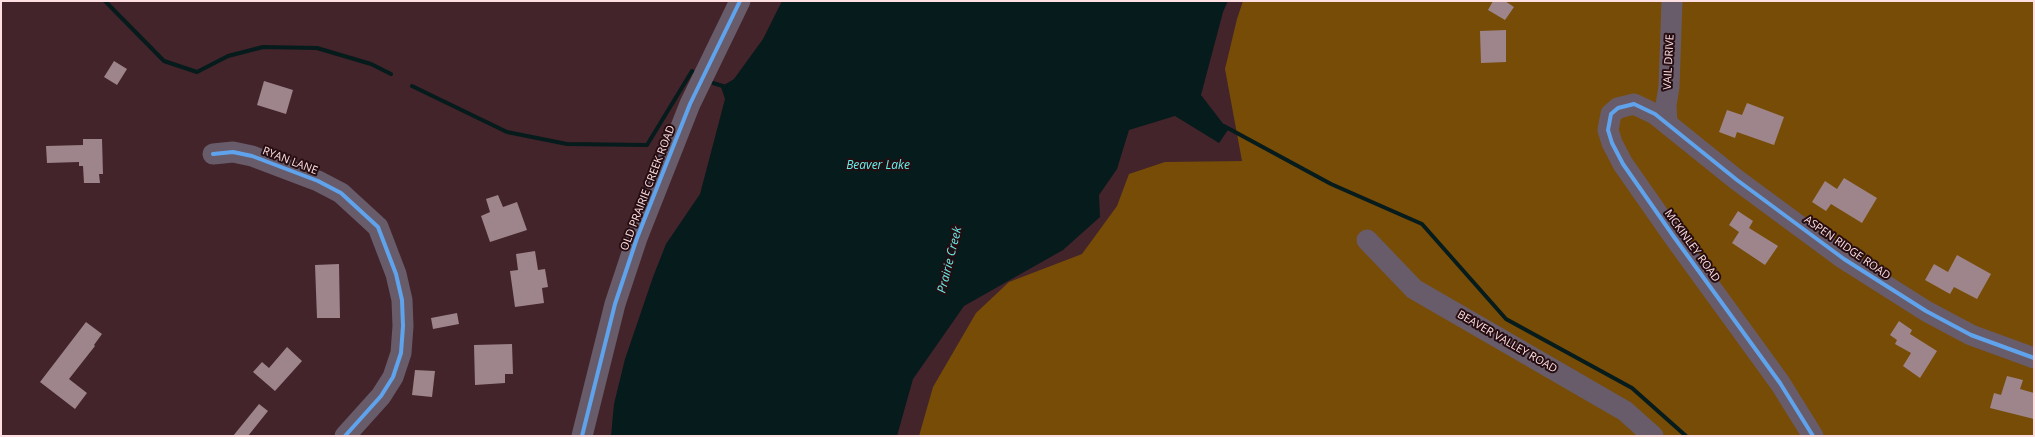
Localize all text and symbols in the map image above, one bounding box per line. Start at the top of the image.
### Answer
street label: VAIL DRIVE [1661,34,1677,90]
street label: OLD PRAIRIE CREEK ROAD [618,123,678,253]
street label: RYAN LANE [261,144,319,178]
water label: Beaver Lake [846,159,910,173]
street label: MCKINLEY ROAD [1661,207,1723,285]
street label: ASPEN RIDGE ROAD [1801,213,1893,283]
water label: Prairie Creek [935,225,965,295]
street label: BEAVER VALLEY ROAD [1455,308,1559,376]

